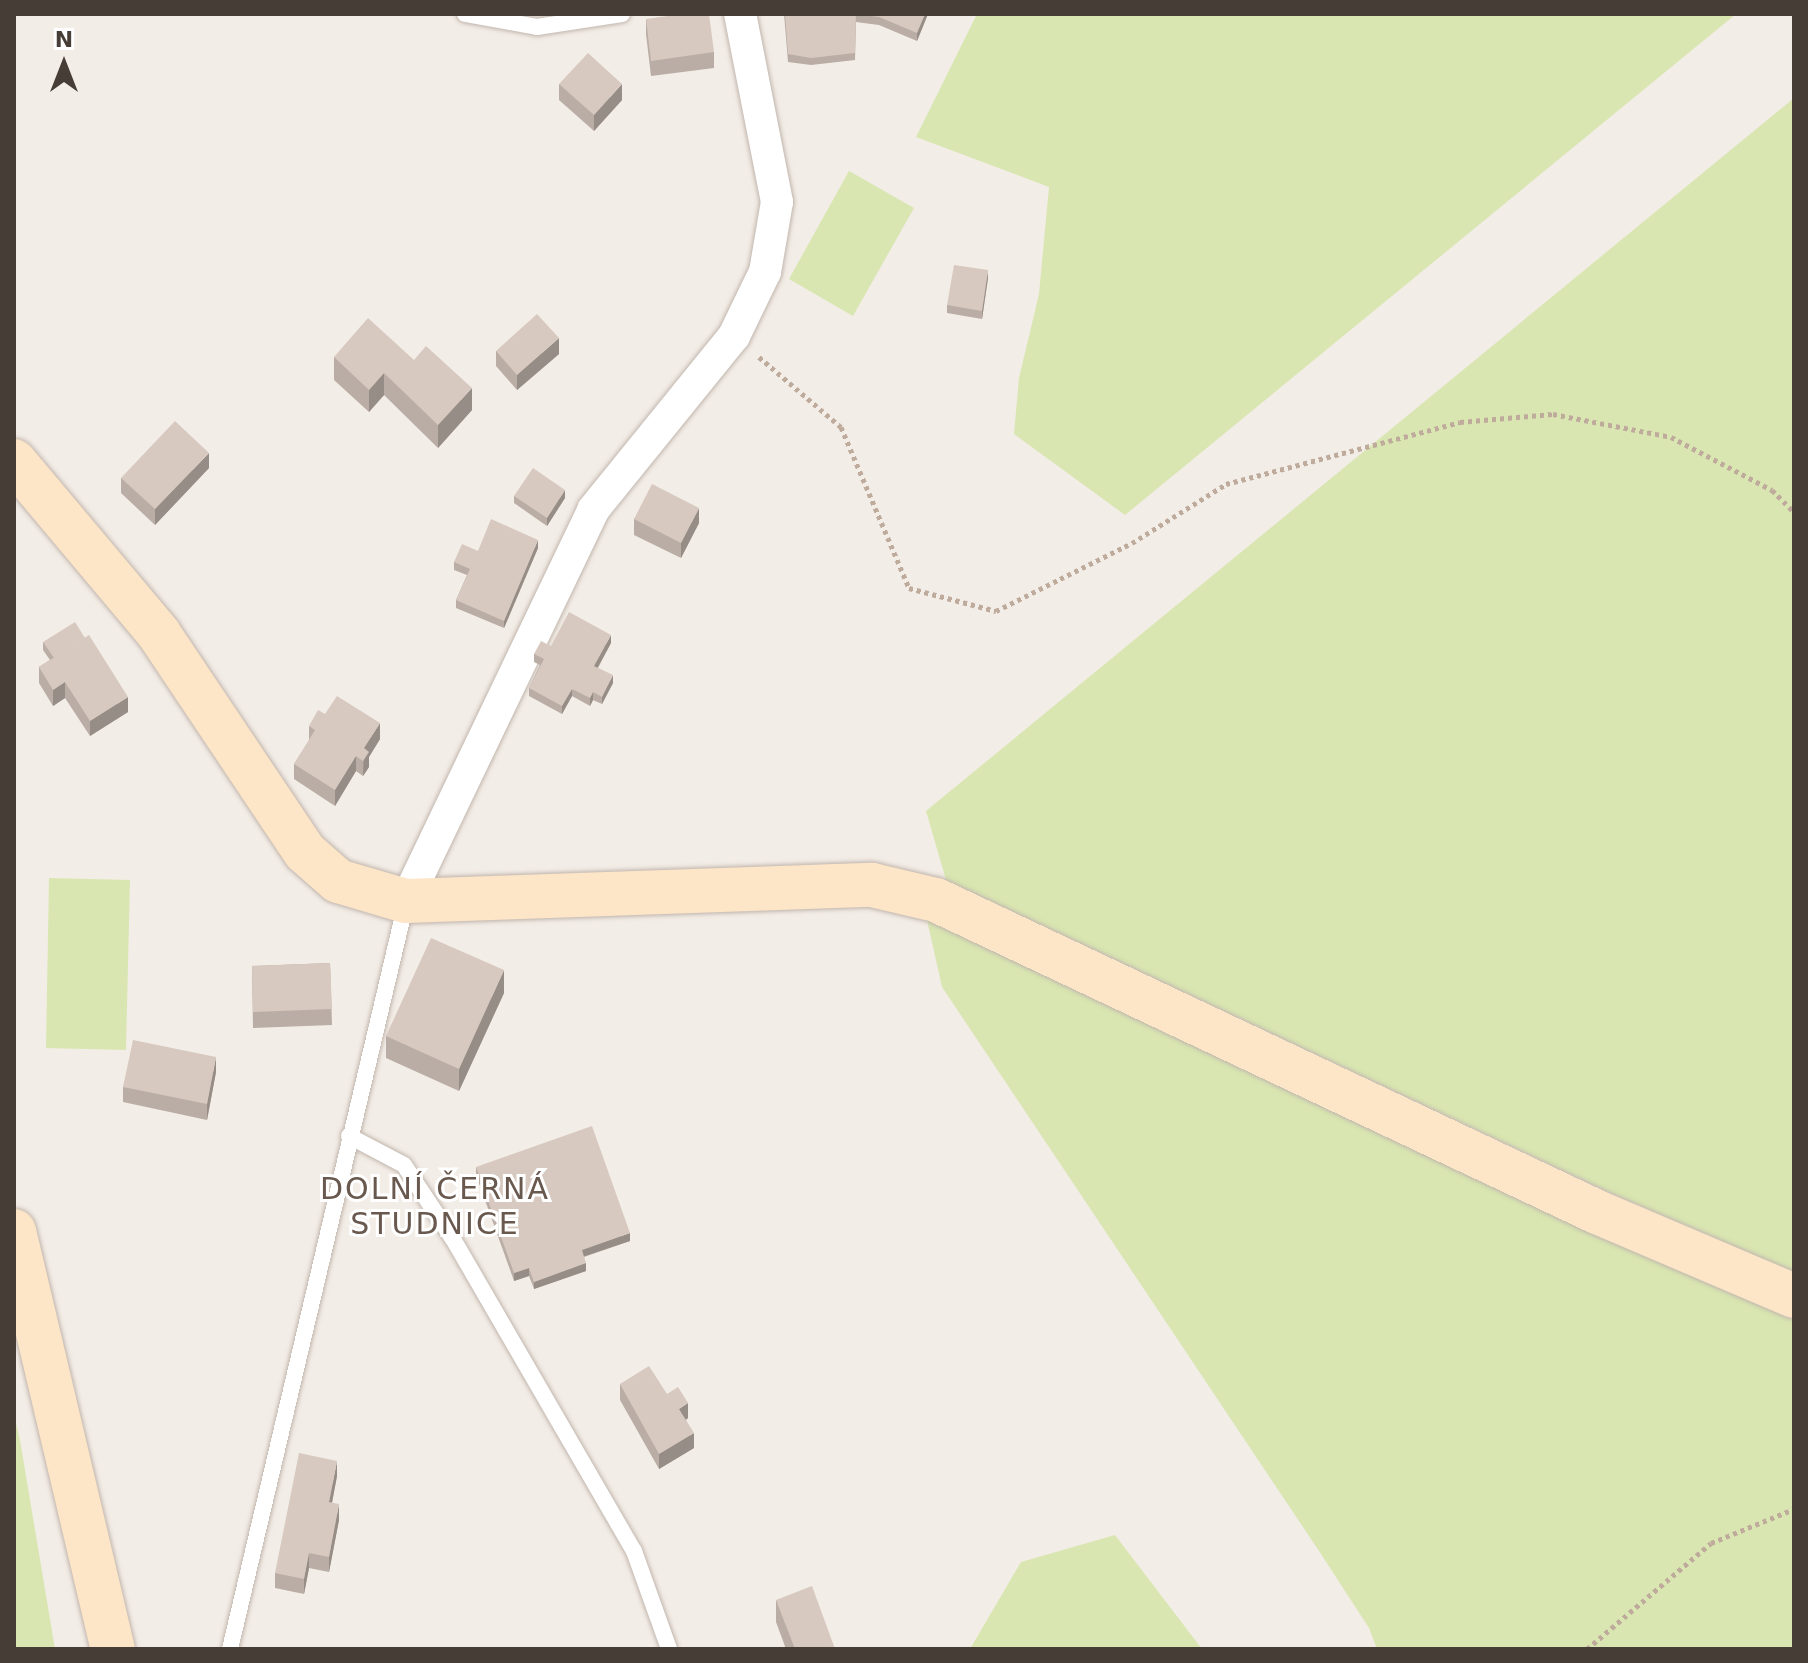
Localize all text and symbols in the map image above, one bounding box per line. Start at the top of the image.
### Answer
north arrow [24,24,104,104]
text: N [55,27,73,52]
district label: DOLNÍ ČERNÁ STUDNICE [320,1171,550,1242]

